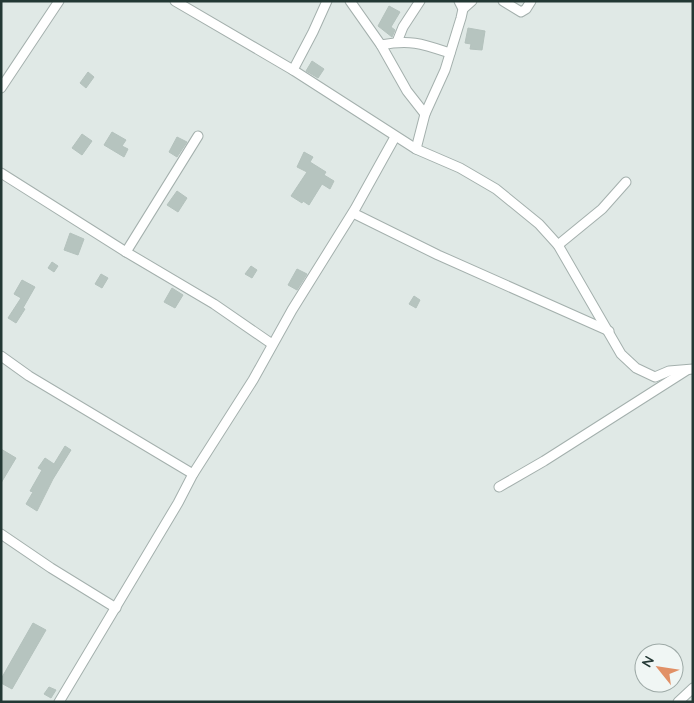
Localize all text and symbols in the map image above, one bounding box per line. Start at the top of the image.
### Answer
north arrow [634,643,684,693]
text: N [637,653,658,670]

